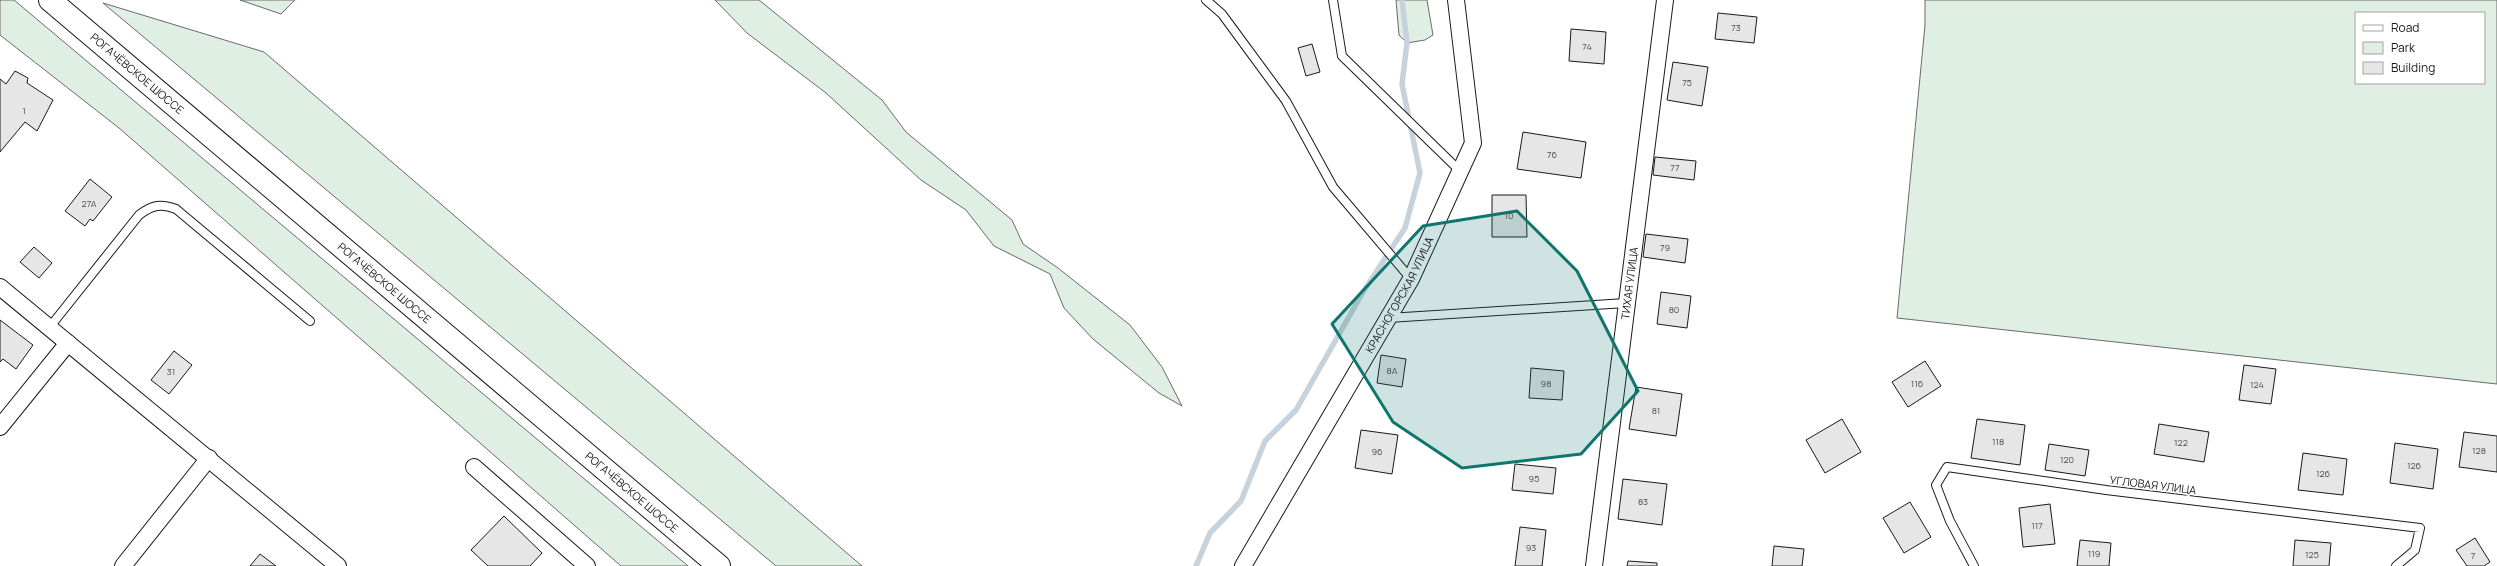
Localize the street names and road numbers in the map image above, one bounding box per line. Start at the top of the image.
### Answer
street label: РОГАЧЁВСКОЕ ШОССЕ [88,29,187,117]
street label: КРАСНОГОРСКАЯ УЛИЦА [1361,234,1436,356]
street label: РОГАЧЁВСКОЕ ШОССЕ [335,239,435,326]
street label: ТИХАЯ УЛИЦА [1617,246,1641,320]
street label: РОГАЧЁВСКОЕ ШОССЕ [582,448,682,536]
street label: УГЛОВАЯ УЛИЦА [2109,472,2197,497]

